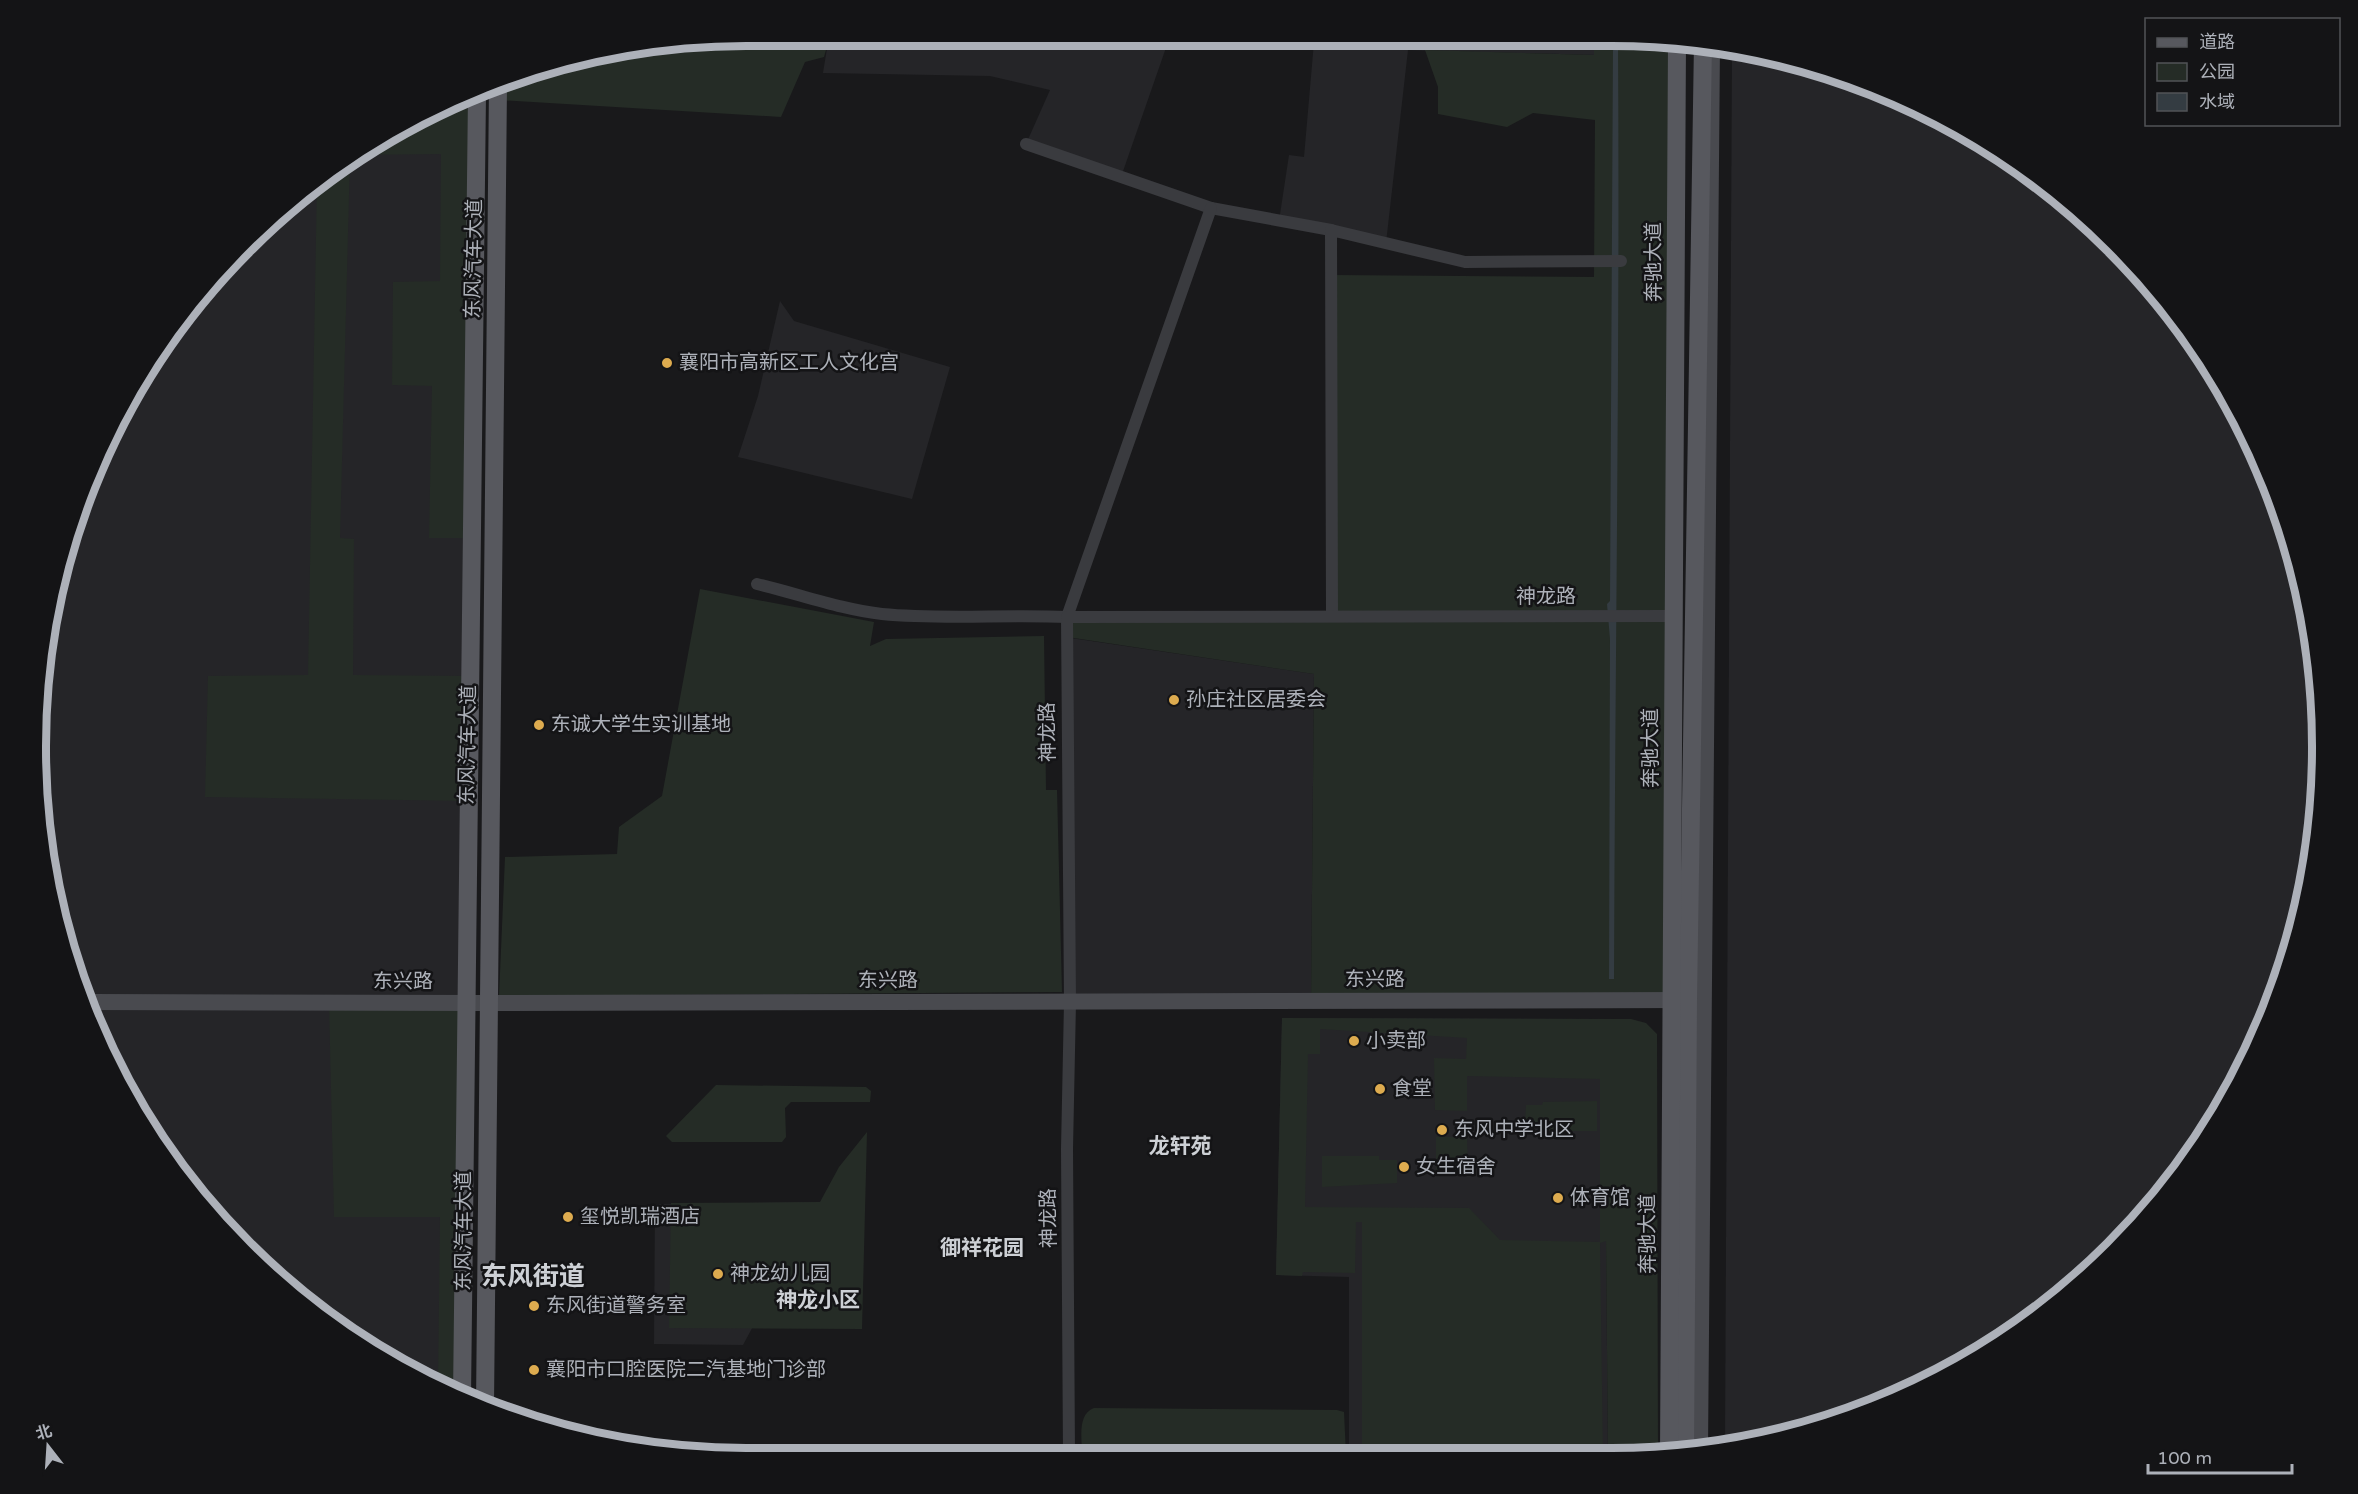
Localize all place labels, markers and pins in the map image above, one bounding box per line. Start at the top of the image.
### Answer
place label: 襄阳市高新区工人文化宫 [679,351,899,375]
marker: 襄阳市高新区工人文化宫 [660,356,674,370]
place label: 孙庄社区居委会 [1186,688,1326,712]
marker: 孙庄社区居委会 [1167,693,1181,707]
place label: 东诚大学生实训基地 [551,713,731,737]
marker: 东诚大学生实训基地 [532,718,546,732]
place label: 小卖部 [1366,1029,1426,1053]
marker: 小卖部 [1347,1034,1361,1048]
place label: 食堂 [1392,1077,1432,1101]
marker: 食堂 [1373,1082,1387,1096]
place label: 东风中学北区 [1454,1118,1574,1142]
marker: 东风中学北区 [1435,1123,1449,1137]
place label: 女生宿舍 [1416,1155,1496,1179]
marker: 女生宿舍 [1397,1160,1411,1174]
place label: 体育馆 [1570,1186,1630,1210]
marker: 体育馆 [1551,1191,1565,1205]
place label: 玺悦凯瑞酒店 [580,1205,700,1229]
marker: 玺悦凯瑞酒店 [561,1210,575,1224]
place label: 神龙幼儿园 [730,1262,830,1286]
marker: 神龙幼儿园 [711,1267,725,1281]
place label: 东风街道警务室 [546,1294,686,1318]
marker: 东风街道警务室 [527,1299,541,1313]
place label: 襄阳市口腔医院二汽基地门诊部 [546,1358,826,1382]
marker: 襄阳市口腔医院二汽基地门诊部 [527,1363,541,1377]

